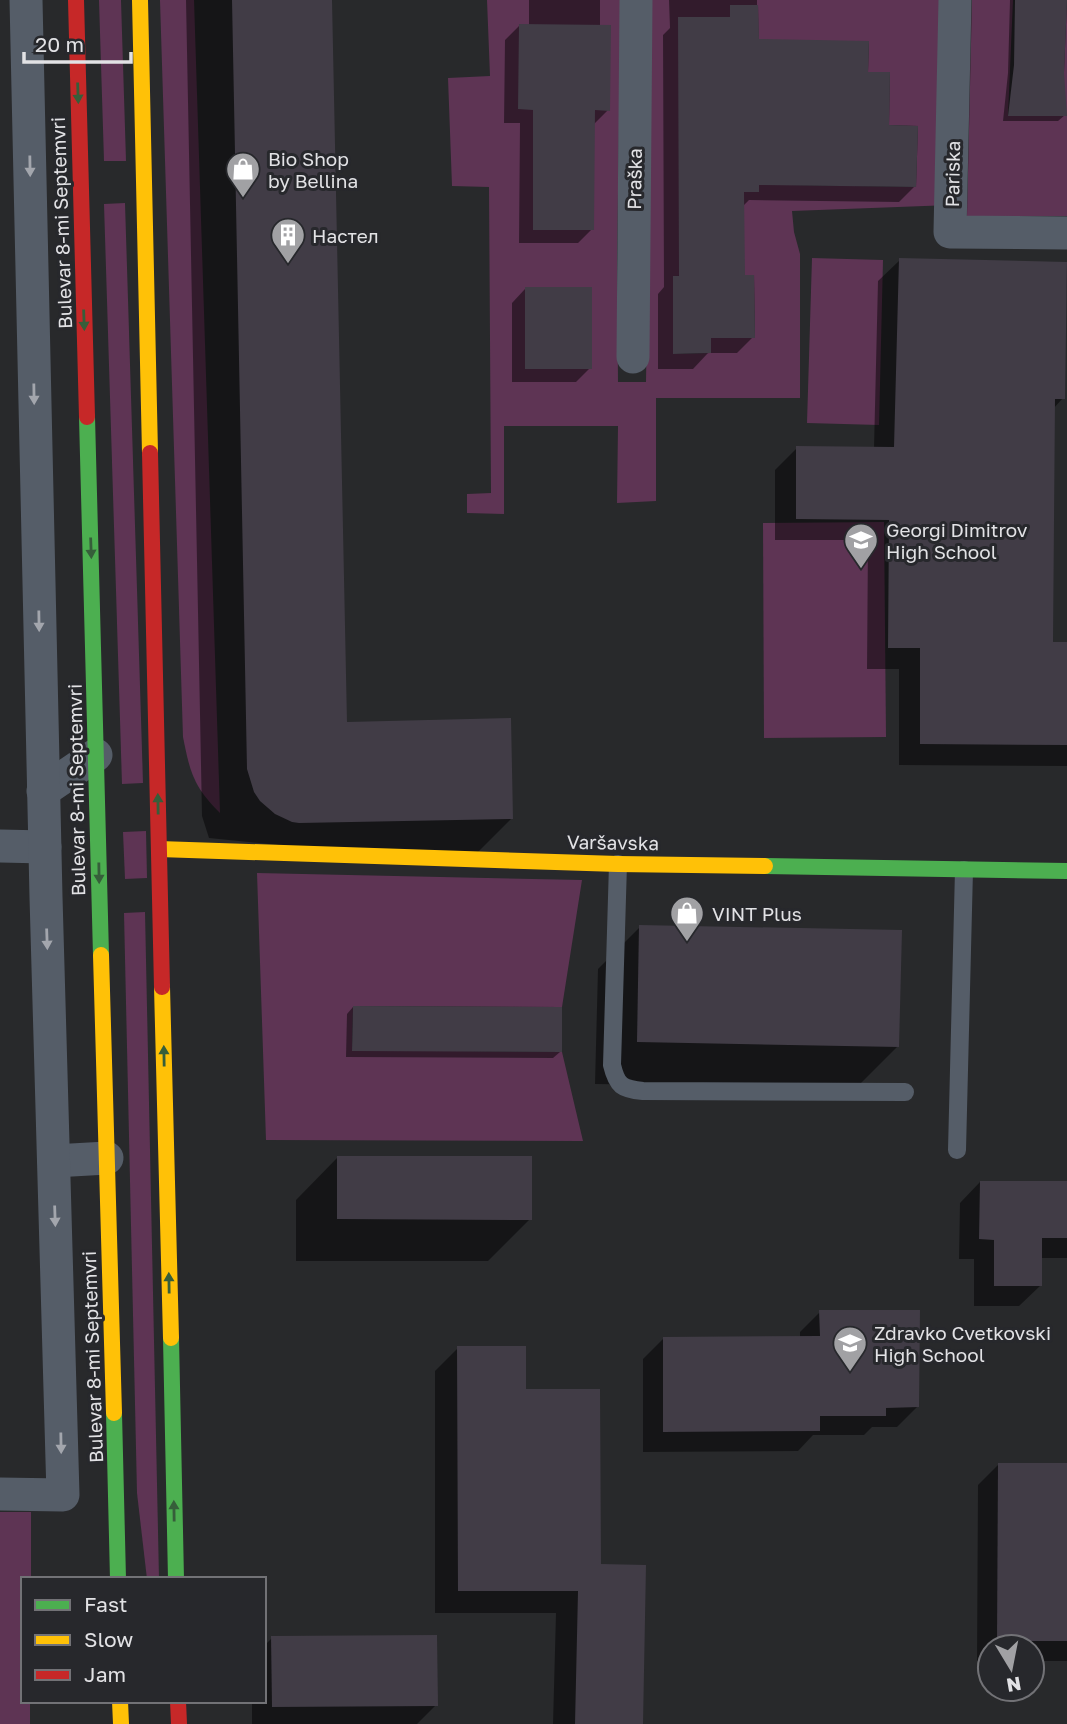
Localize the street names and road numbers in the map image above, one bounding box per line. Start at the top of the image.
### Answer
street label: Bulevar 8-mi Septemvri [46,117,76,329]
street label: Pariska [940,140,964,208]
street label: Praška [622,148,646,210]
street label: Bulevar 8-mi Septemvri [63,684,89,896]
street label: Varšavska [567,830,659,854]
street label: Bulevar 8-mi Septemvri [77,1251,107,1463]

